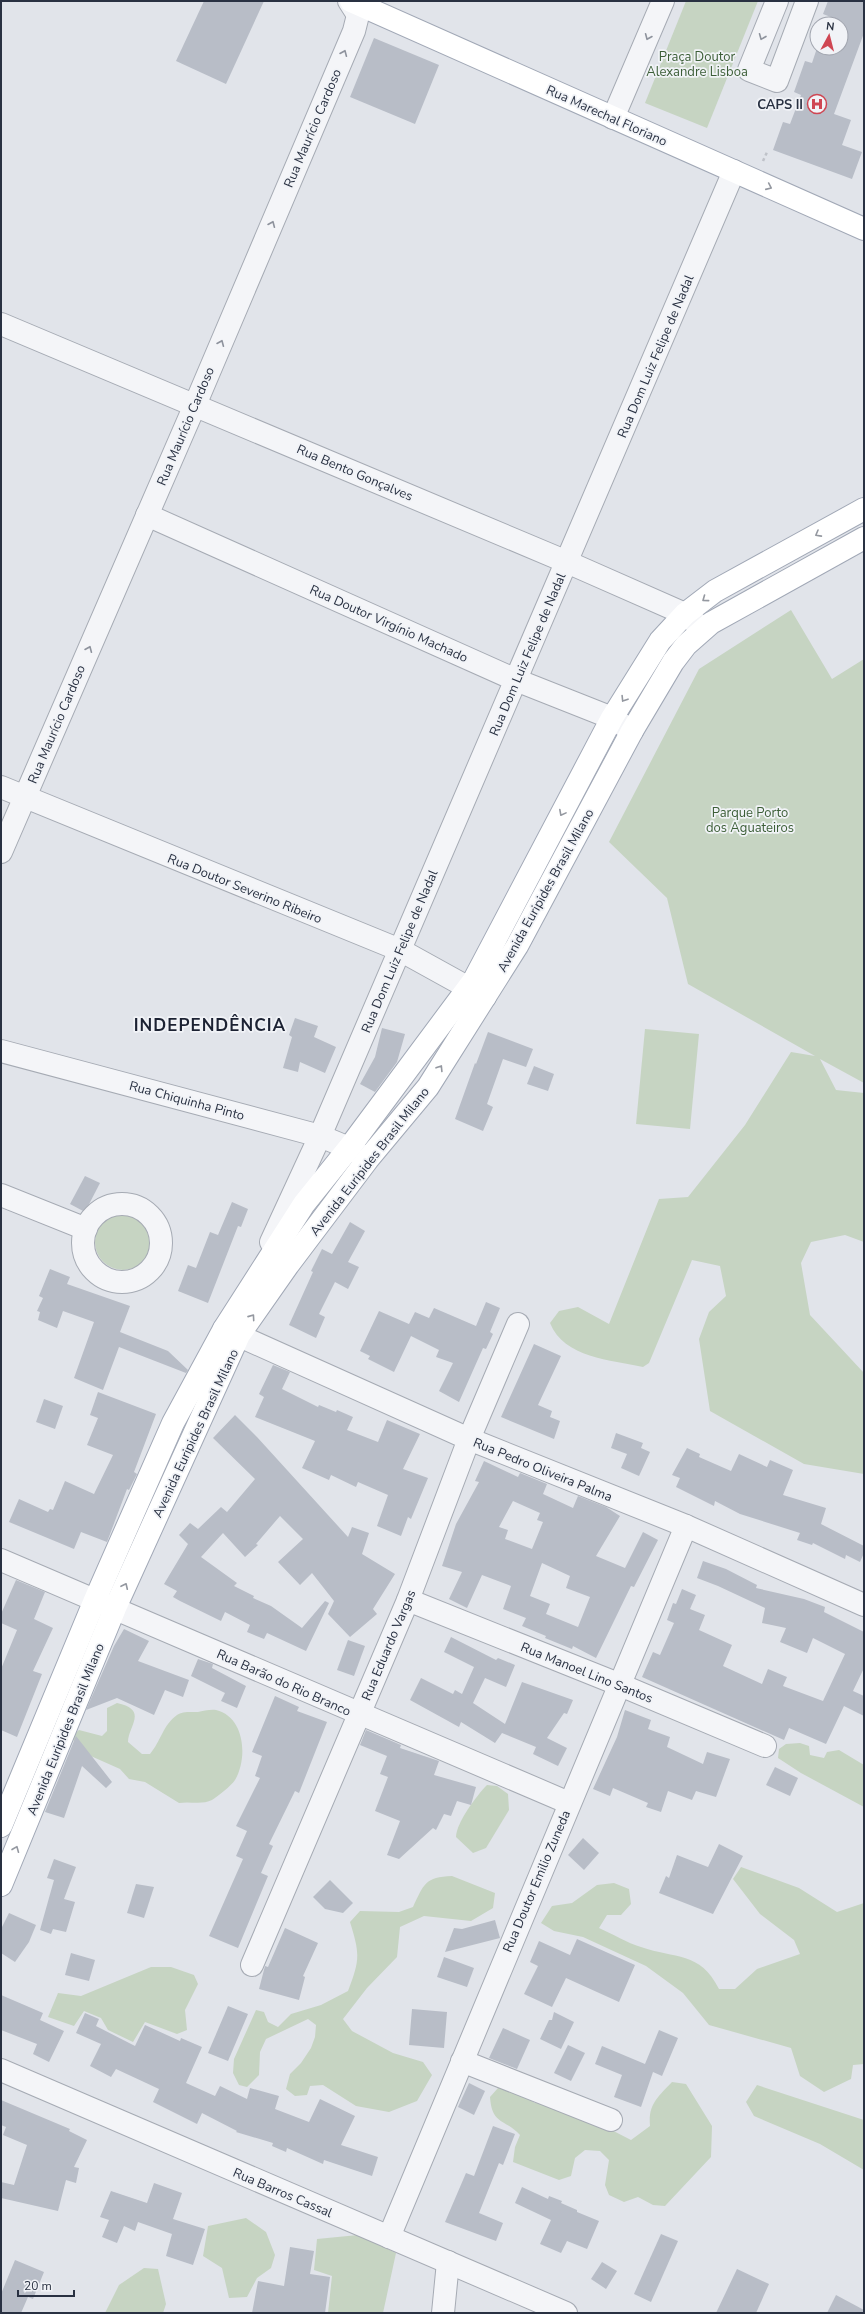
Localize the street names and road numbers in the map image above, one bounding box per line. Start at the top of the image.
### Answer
street label: Rua Maurício Cardoso [280,66,346,190]
street label: Rua Marechal Floriano [543,81,670,151]
street label: Rua Dom Luiz Felipe de Nadal [613,272,699,441]
street label: Rua Maurício Cardoso [153,364,219,488]
street label: Rua Bento Gonçalves [294,440,416,506]
street label: Rua Dom Luiz Felipe de Nadal [485,570,571,739]
street label: Rua Doutor Virgínio Machado [307,581,471,667]
street label: Rua Maurício Cardoso [24,662,90,786]
street label: Avenida Euripides Brasil Milano [493,806,598,975]
street label: Rua Doutor Severino Ribeiro [165,850,325,928]
street label: Rua Dom Luiz Felipe de Nadal [357,867,443,1036]
street label: Rua Chiquinha Pinto [127,1077,246,1125]
street label: Avenida Euripides Brasil Milano [306,1083,434,1240]
street label: Avenida Euripides Brasil Milano [149,1346,243,1521]
street label: Rua Pedro Oliveira Palma [470,1434,615,1506]
street label: Rua Eduardo Vargas [357,1587,420,1704]
street label: Rua Manoel Lino Santos [518,1638,655,1708]
street label: Avenida Euripides Brasil Milano [23,1641,109,1818]
street label: Rua Barão do Rio Branco [214,1645,354,1721]
street label: Rua Doutor Emilio Zuneda [499,1808,575,1955]
street label: Rua Barros Cassal [230,2164,335,2222]

